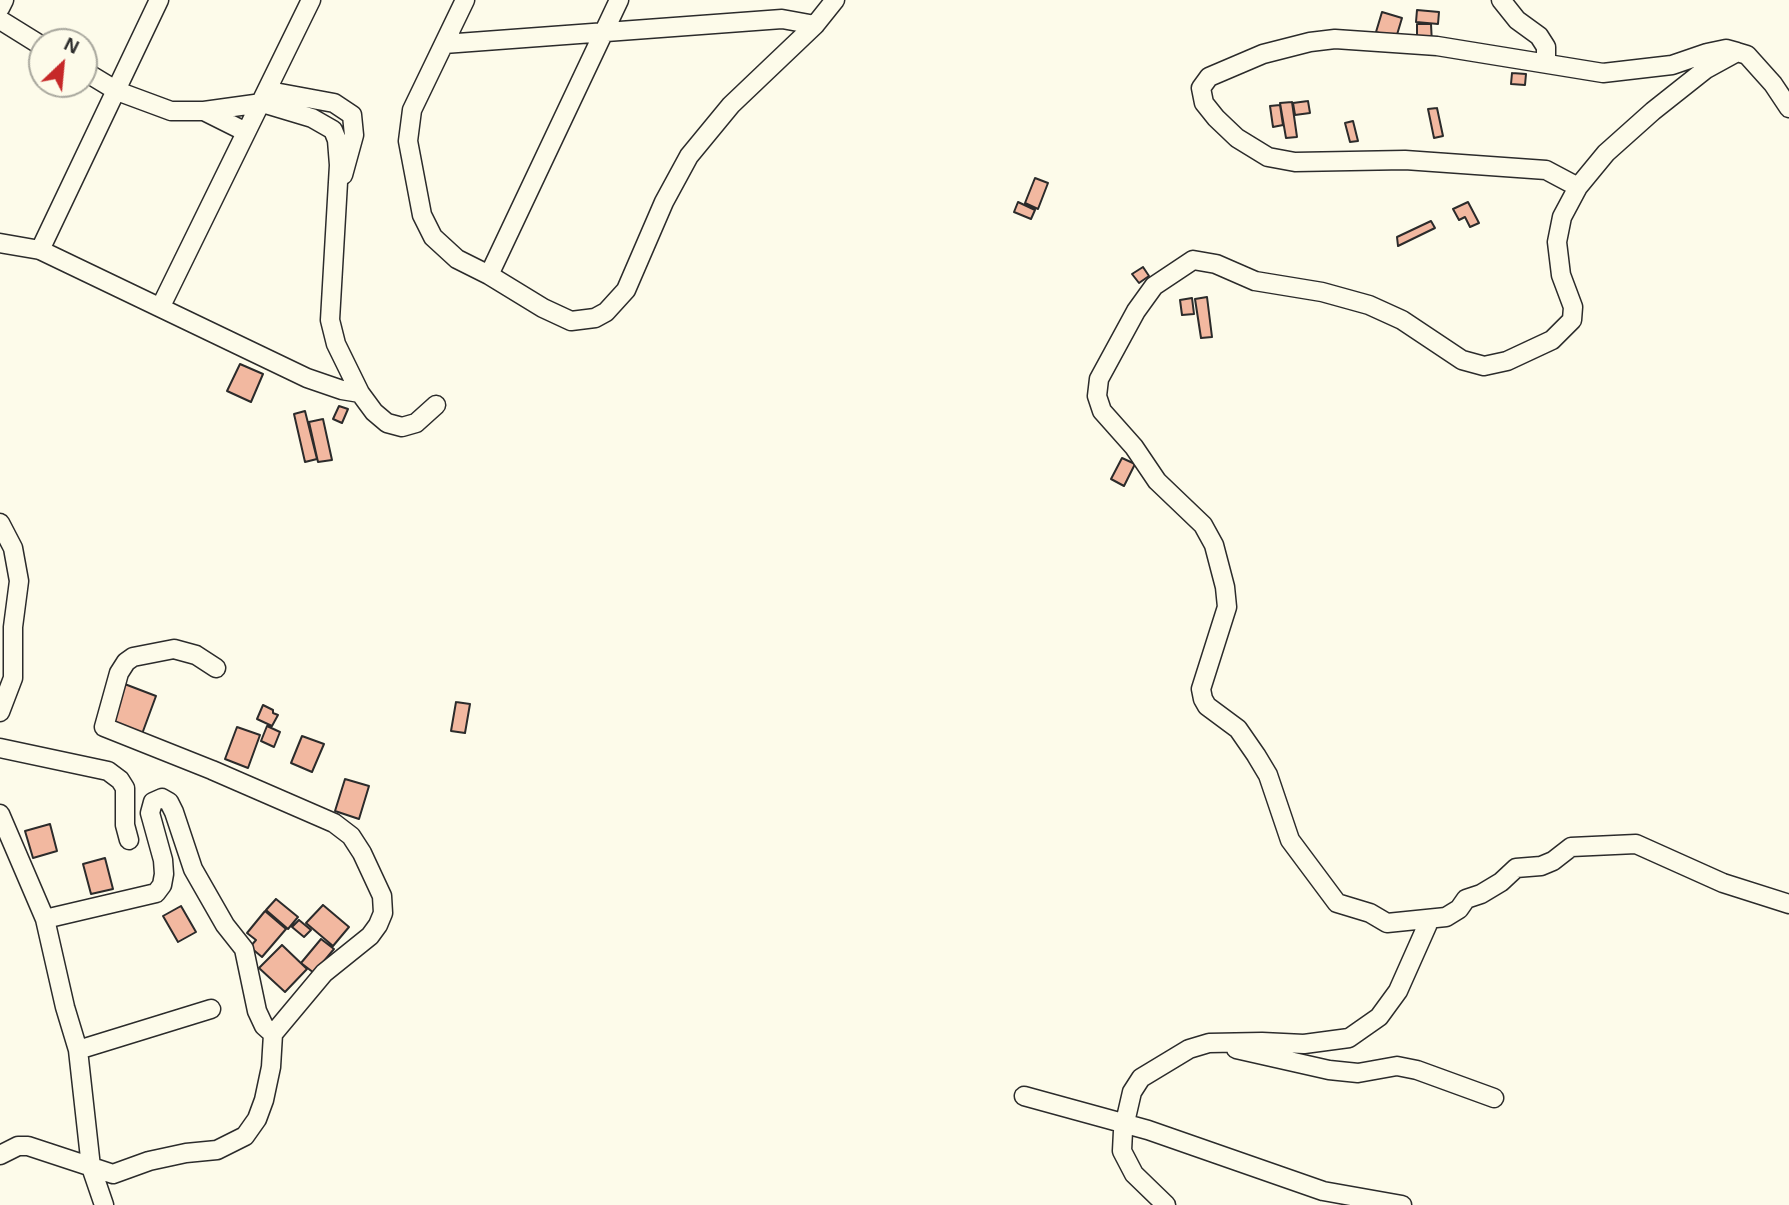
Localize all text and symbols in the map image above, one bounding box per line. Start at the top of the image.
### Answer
north arrow [28,28,98,98]
text: N [61,33,82,58]

